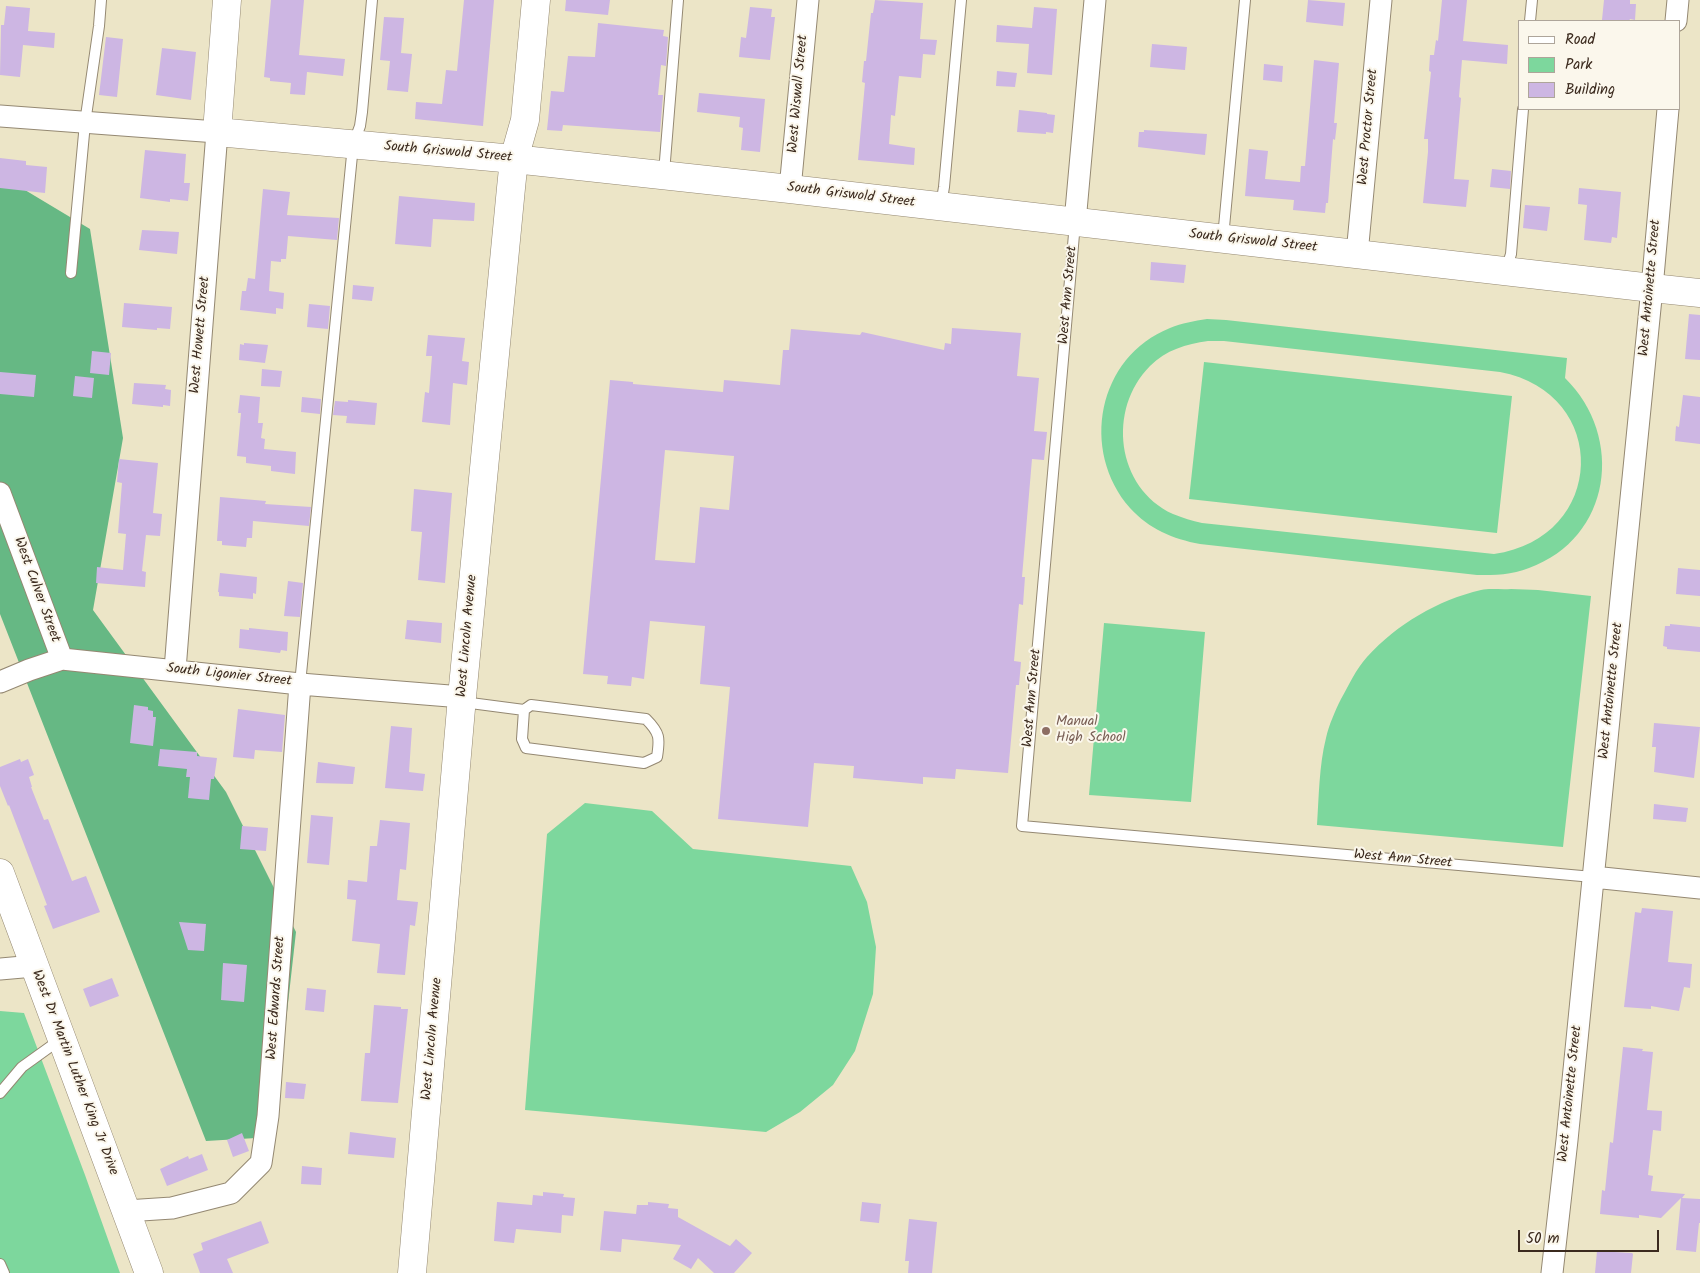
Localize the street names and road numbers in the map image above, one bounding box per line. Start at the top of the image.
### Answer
street label: West Wiswall Street [785,34,813,154]
street label: West Proctor Street [1356,68,1382,186]
street label: South Griswold Street [383,139,513,167]
street label: South Griswold Street [786,180,916,212]
street label: West Antoinette Street [1637,219,1665,357]
street label: South Griswold Street [1188,227,1318,257]
street label: West Ann Street [1056,245,1082,345]
street label: West Howett Street [188,276,214,394]
street label: West Culver Street [9,535,63,645]
street label: West Lincoln Avenue [454,574,482,698]
street label: West Antoinette Street [1596,622,1628,760]
street label: West Ann Street [1020,648,1046,748]
street label: South Ligonier Street [166,661,292,691]
street label: West Ann Street [1353,847,1453,873]
street label: West Edwards Street [264,936,290,1060]
street label: West Dr Martin Luther King Jr Drive [27,968,121,1178]
street label: West Lincoln Avenue [419,977,447,1101]
street label: West Antoinette Street [1555,1025,1587,1163]

